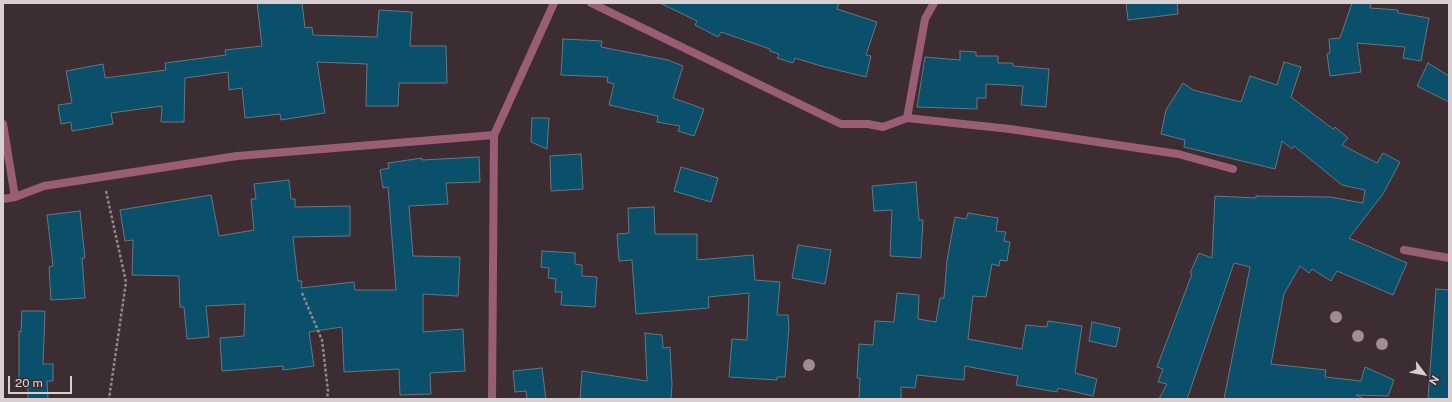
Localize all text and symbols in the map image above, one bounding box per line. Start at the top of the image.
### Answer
north arrow [1404,354,1444,394]
scale bar [10,368,74,394]
text: N [1427,374,1442,387]
text: 20 m [15,376,43,390]

